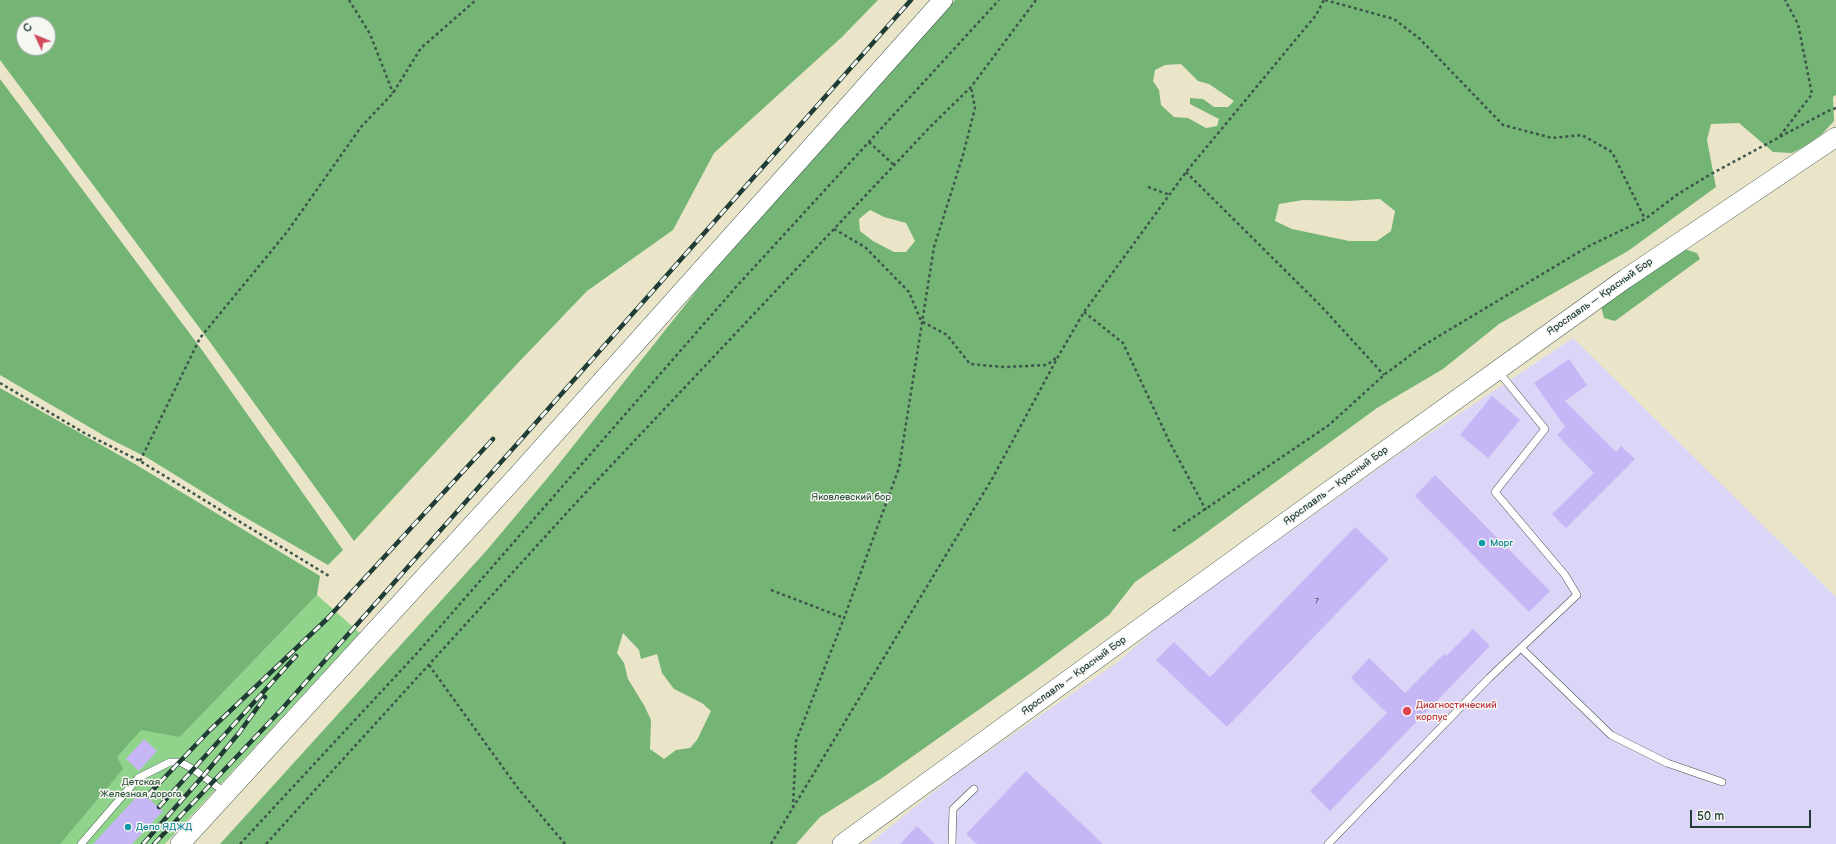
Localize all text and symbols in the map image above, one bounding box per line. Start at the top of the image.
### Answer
north arrow [16,16,56,56]
text: С [20,21,35,35]
street label: Ярославль — Красный Бор [1545,256,1655,338]
street label: Ярославль — Красный Бор [1281,444,1391,528]
park label: Яковлевский бор [811,491,891,503]
place label: Морг [1490,537,1513,549]
marker: Морг [1477,538,1487,548]
house number: 7 [1315,596,1319,606]
street label: Ярославль — Красный Бор [1019,634,1129,718]
place label: Диагностический корпус [1416,699,1497,722]
marker: Диагностический корпус [1401,705,1413,717]
park label: Детская Железная дорога [100,776,182,800]
scale bar [1692,802,1813,828]
text: 50 m [1697,809,1724,824]
place label: Депо ЯДЖД [136,821,192,833]
marker: Депо ЯДЖД [123,822,133,832]

